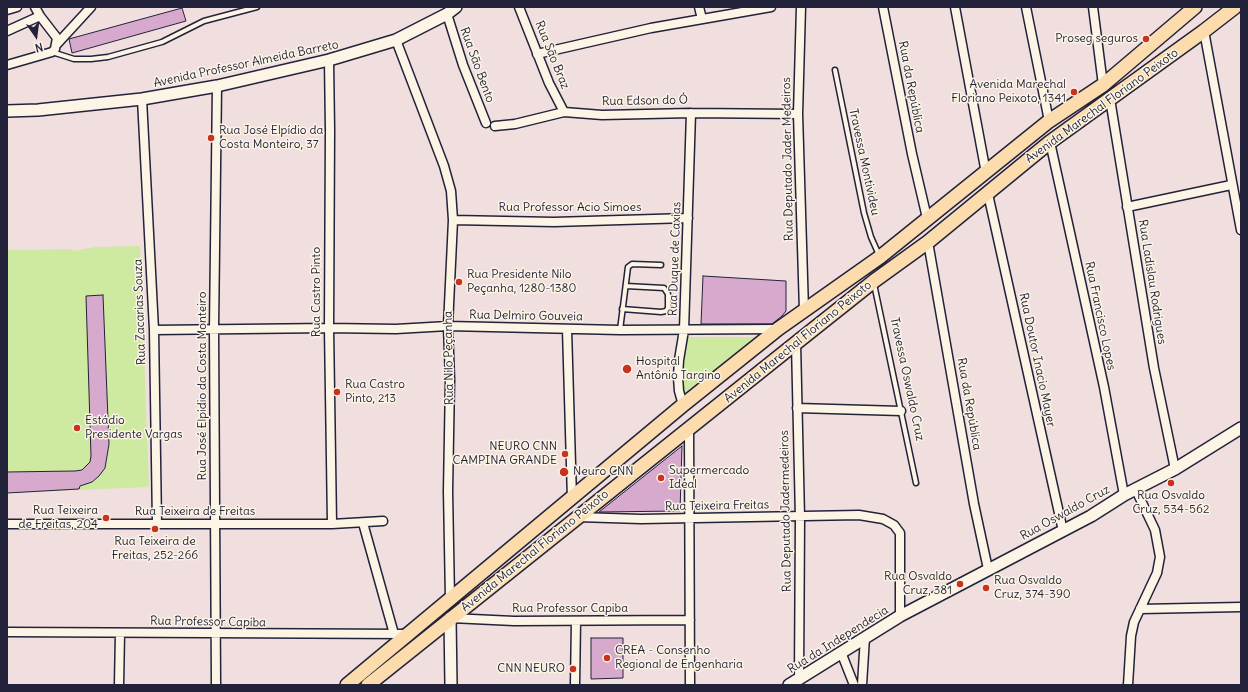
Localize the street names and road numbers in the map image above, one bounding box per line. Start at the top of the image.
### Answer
street label: Rua São Braz [532,19,572,91]
street label: Rua São Bento [457,25,497,105]
street label: Avenida Professor Almeida Barreto [152,37,340,91]
street label: Rua da República [895,40,927,134]
street label: Avenida Marechal Floriano Peixoto [1023,46,1181,166]
street label: Rua Deputado Jader Medeiros [779,77,797,241]
street label: Rua Edson do Ó [602,93,688,109]
street label: Travessa Montivideu [846,107,882,217]
street label: Rua Professor Acio Simoes [498,201,642,215]
street label: Rua Duque de Caxias [666,202,684,316]
street label: Rua Ladislau Rodrigues [1135,218,1169,346]
street label: Rua Castro Pinto [310,247,324,337]
street label: Rua Zacarias Souza [131,259,149,365]
street label: Rua Francisco Lopes [1081,260,1119,372]
street label: Avenida Marechal Floriano Peixoto [721,278,875,406]
street label: Rua José Elpídio da Costa Monteiro [196,292,210,480]
street label: Rua Doutor Inacio Mayer [1016,292,1058,428]
street label: Rua Delmiro Gouveia [469,308,583,324]
street label: Rua Nilo Peçanha [441,311,457,405]
street label: Travessa Oswaldo Cruz [887,316,927,442]
street label: Rua da República [954,357,984,451]
street label: Rua Deputado Jadermedeiros [777,430,795,592]
street label: Rua Oswaldo Cruz [1018,482,1112,544]
street label: Avenida Marechal Floriano Peixoto [458,487,612,615]
street label: Rua Teixeira Freitas [665,498,769,514]
street label: Rua Teixeira de Freitas [135,505,255,519]
street label: Rua Professor Capiba [512,602,628,616]
street label: Rua da Independecia [785,603,891,677]
street label: Rua Professor Capiba [150,614,266,630]

